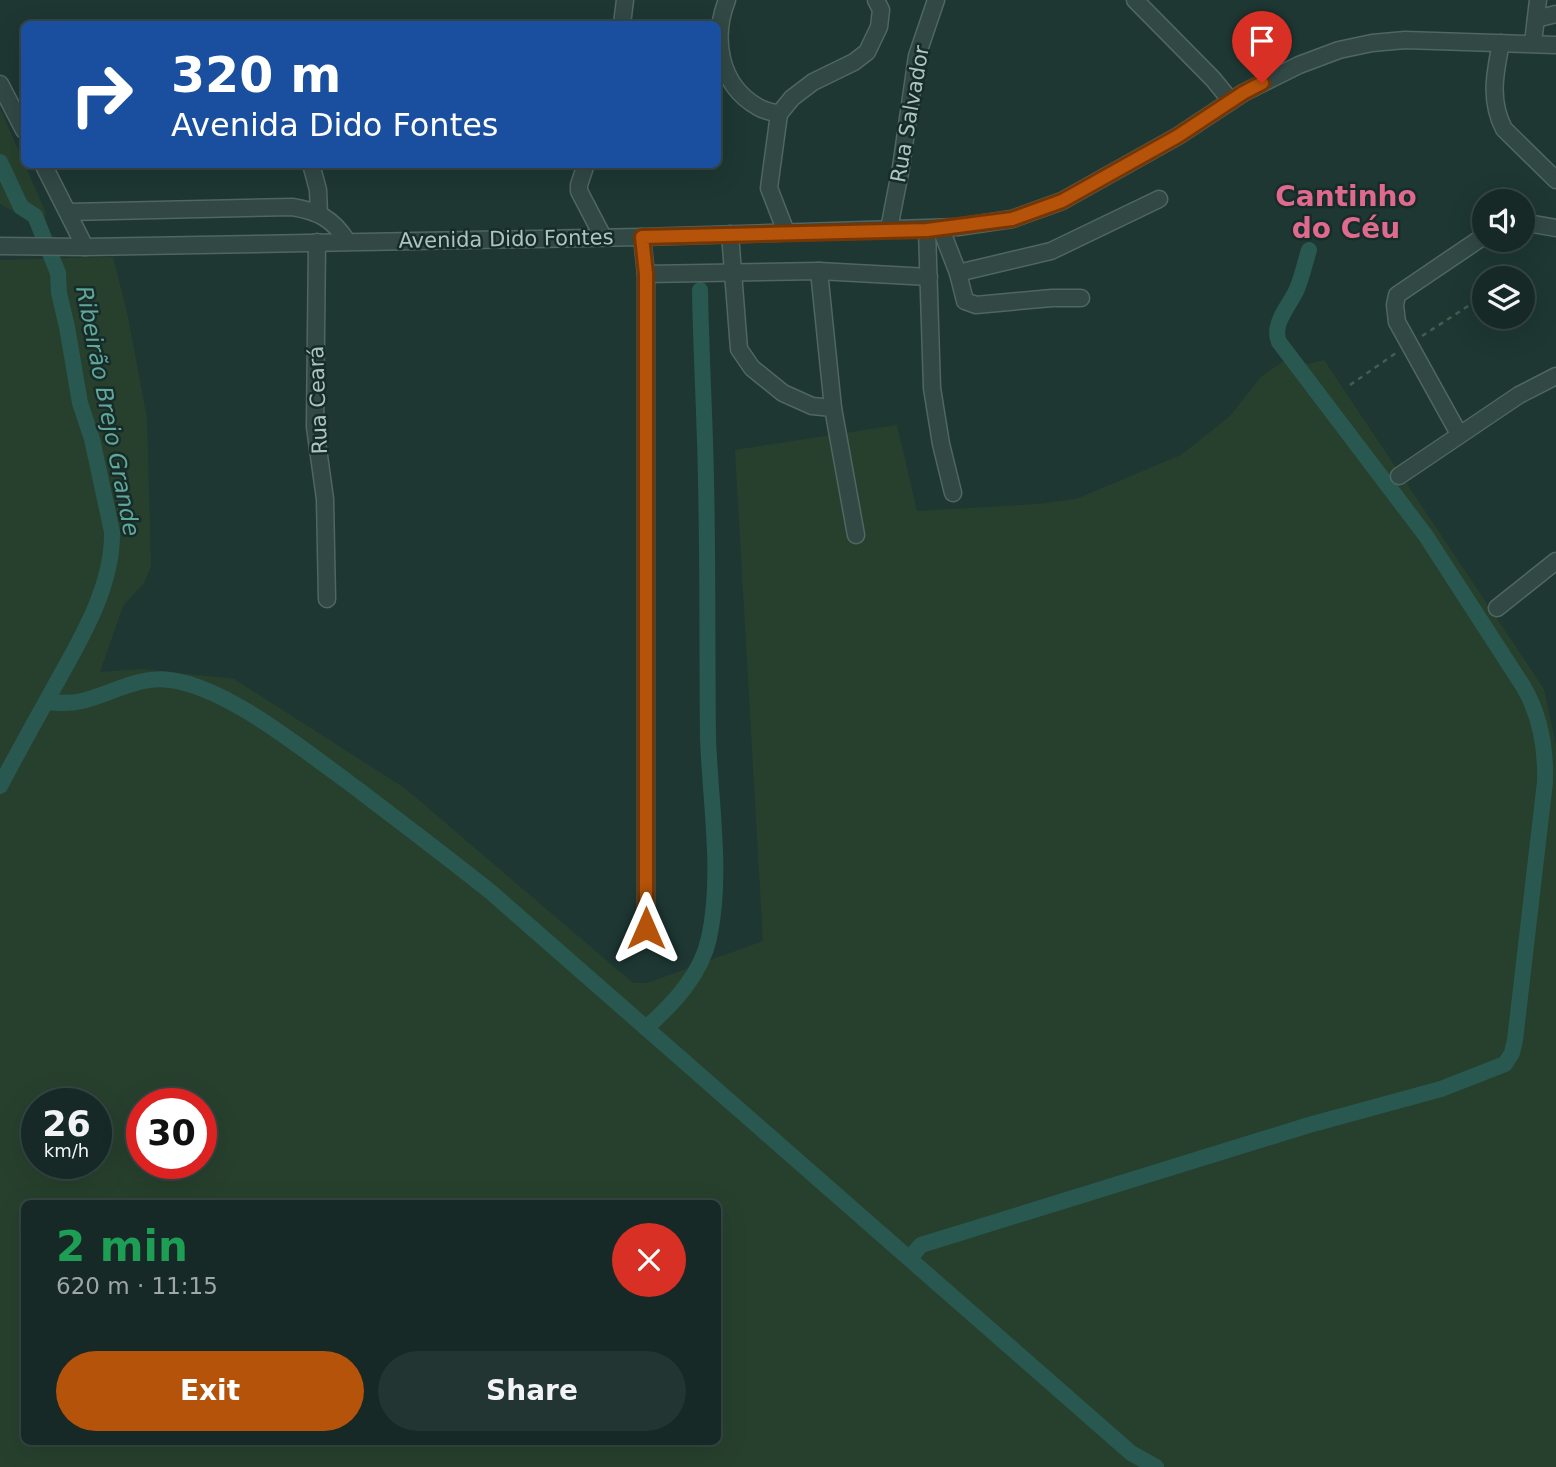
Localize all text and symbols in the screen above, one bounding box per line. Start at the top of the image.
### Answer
pin [1232,11,1292,83]
icon: arrive [1243,22,1281,60]
street label: Rua Salvador [886,43,934,184]
text: 320 m [171,47,341,104]
icon: right [56,49,147,140]
text: Avenida Dido Fontes [171,106,499,144]
district label: Cantinho do Céu [1275,180,1417,245]
map controls [1472,189,1535,329]
button: sound [1472,189,1535,252]
street label: Avenida Dido Fontes [398,225,614,253]
button: layers [1472,266,1535,329]
water label: Ribeirão Brejo Grande [71,284,145,538]
street label: Rua Ceará [304,345,332,455]
position arrow [609,891,683,965]
speed limit sign: 30 [126,1088,217,1179]
text: 26 [42,1104,91,1144]
text: km/h [44,1140,89,1161]
text: 2 min [56,1222,188,1271]
button: close [612,1223,686,1297]
text: 620 m · 11:15 [56,1273,218,1299]
button: Exit [56,1351,364,1431]
button: Share [378,1351,686,1431]

